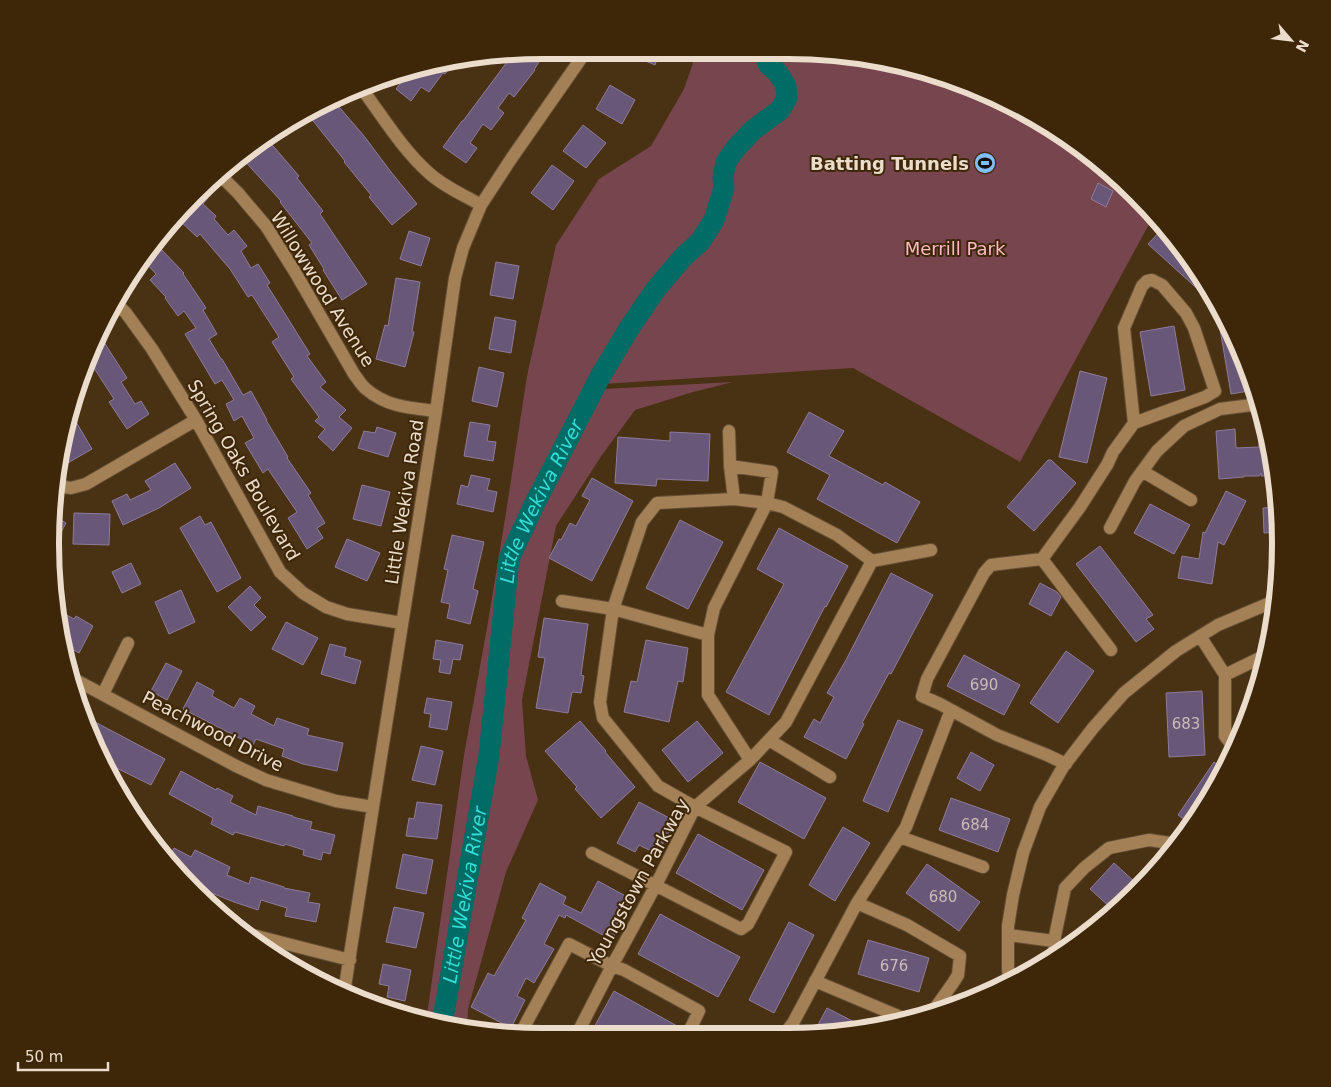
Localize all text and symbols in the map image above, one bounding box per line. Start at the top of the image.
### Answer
north arrow [1266,15,1316,65]
text: N [1293,37,1312,55]
sports icon: Batting Tunnels [973,151,997,175]
place label: Batting Tunnels [810,153,969,174]
street label: Willowwood Avenue [267,208,379,370]
park label: Merrill Park [905,238,1006,259]
street label: Spring Oaks Boulevard [184,376,304,564]
water label: Little Wekiva River [496,415,588,584]
street label: Little Wekiva Road [381,418,427,586]
house number: 690 [970,676,998,694]
street label: Peachwood Drive [139,686,287,776]
house number: 683 [1172,715,1200,733]
street label: Youngstown Parkway [583,794,693,970]
water label: Little Wekiva River [438,804,491,985]
house number: 684 [961,816,989,834]
house number: 680 [929,888,957,906]
house number: 676 [880,957,908,975]
scale bar [18,1040,108,1072]
text: 50 m [25,1048,63,1066]

